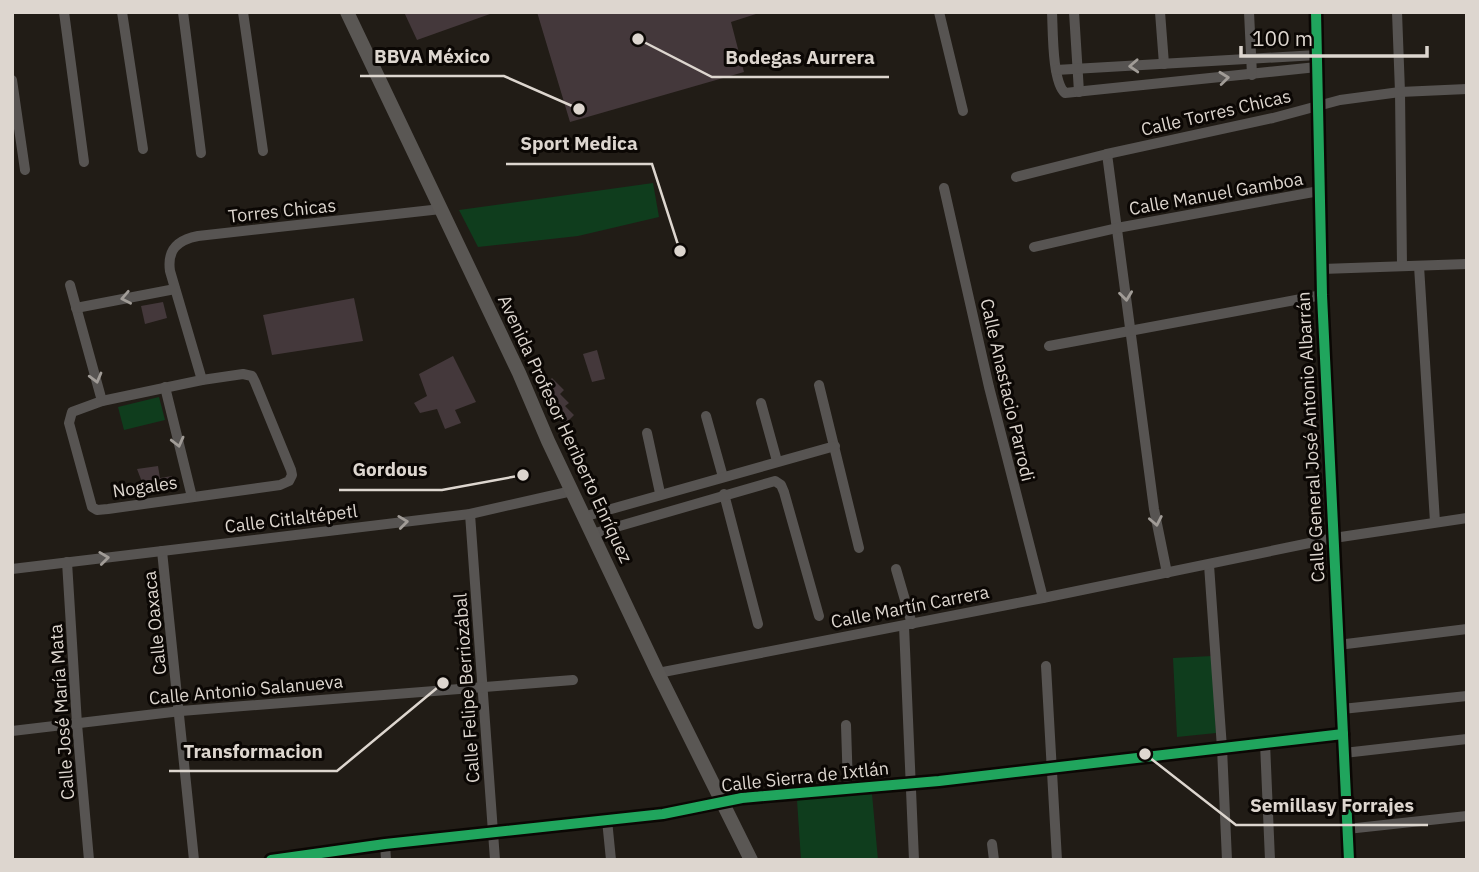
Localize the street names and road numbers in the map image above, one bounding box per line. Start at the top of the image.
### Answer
street label: Calle Torres Chicas [1139,84,1293,141]
street label: Calle Manuel Gamboa [1127,167,1305,220]
street label: Torres Chicas [227,193,337,228]
street label: Avenida Profesor Heriberto Enríquez [493,291,638,567]
street label: Calle General José Antonio Albarrán [1291,291,1330,583]
street label: Calle Anastacio Parrodi [975,296,1040,484]
street label: Nogales [111,471,179,502]
street label: Calle Citlaltépetl [223,499,359,538]
street label: Calle Oaxaca [138,570,171,676]
street label: Calle Martín Carrera [829,580,991,633]
street label: Calle Felipe Berriozábal [448,592,485,784]
street label: Calle José María Mata [44,623,79,801]
street label: Calle Antonio Salanueva [148,670,344,709]
street label: Calle Sierra de Ixtlán [720,756,890,797]

